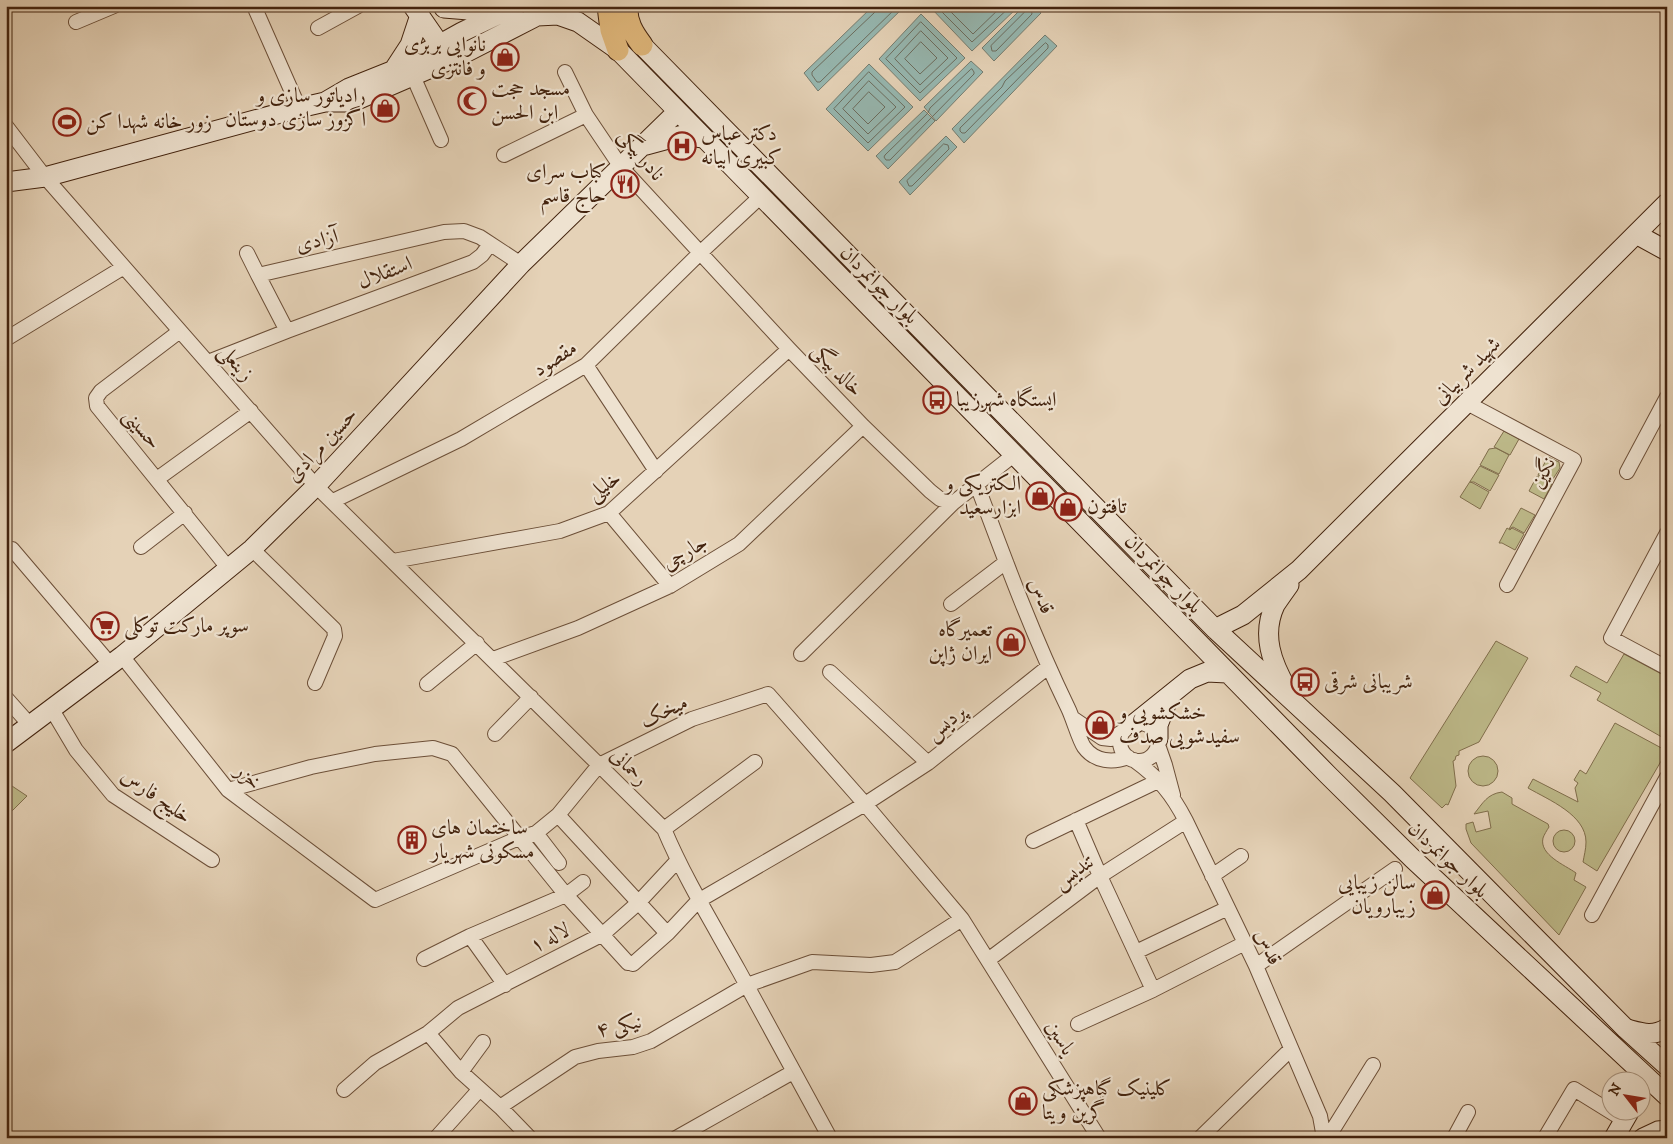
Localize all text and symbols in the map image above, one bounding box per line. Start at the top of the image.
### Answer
place label: نانوایی بربری و فانتزی [404,32,486,82]
shop icon: نانوایی بربری و فانتزی [490,42,520,72]
place label: مسجد حجت ابن الحسن [491,76,570,126]
place label: رادیاتور سازی و اگزوز سازی دوستان [225,83,366,133]
mosque icon: مسجد حجت ابن الحسن [457,86,487,116]
shop icon: رادیاتور سازی و اگزوز سازی دوستان [370,93,400,123]
sports icon: زور خانه شهدا کن [52,107,82,137]
place label: زور خانه شهدا کن [86,109,212,135]
place label: دکتر عباس کبیری ابیانه [701,121,782,171]
street label: نادر بیگی [612,123,671,186]
hospital icon: دکتر عباس کبیری ابیانه [667,131,697,161]
place label: کباب سرای حاج قاسم [526,159,606,216]
restaurant icon: کباب سرای حاج قاسم [610,169,640,199]
street label: آزادی [293,222,343,259]
street label: بلوار جوانمردان [834,240,924,330]
street label: استقلال [354,251,416,295]
street label: شهید شربیانی [1427,331,1507,411]
street label: مقصود [528,335,582,383]
street label: خالد بیگی [805,337,869,402]
street label: زینعلی [211,339,259,388]
bus stop icon: ایستگاه شهرزیبا [922,385,952,415]
place label: ایستگاه شهرزیبا [956,386,1057,413]
street label: حسین مرادی [281,402,364,489]
street label: حسینی [116,403,167,456]
street label: نگین [1523,452,1562,493]
street label: خلیلی [582,465,627,509]
place label: الکتریکی و ابزارسعید [943,471,1021,521]
shop icon: الکتریکی و ابزارسعید [1025,481,1055,511]
shop icon: تافتون [1053,492,1083,522]
place label: تافتون [1087,494,1127,520]
street label: بلوار جوانمردان [1118,528,1208,620]
street label: جارچی [657,529,713,577]
street label: قدس [1022,574,1060,618]
supermarket icon: سوپر مارکت توکلی [90,611,120,641]
place label: سوپر مارکت توکلی [124,613,249,641]
place label: تعمیرگاه ایران ژاپن [929,616,993,667]
shop icon: تعمیرگاه ایران ژاپن [996,627,1026,657]
bus stop icon: شریبانی شرقی [1290,667,1320,697]
place label: شریبانی شرقی [1324,669,1413,695]
street label: میخک [636,690,692,734]
street label: پردیس [921,698,973,747]
place label: خشکشویی و سفیدشویی صدف [1117,700,1240,750]
shop icon: خشکشویی و سفیدشویی صدف [1085,710,1115,740]
street label: رحمانی [604,742,654,792]
street label: خزر [228,757,267,796]
street label: خلیج فارس [113,762,196,834]
place label: ساختمان های مسکونی شهریار [429,815,534,865]
street label: بلوار جوانمردان [1402,816,1494,904]
building icon: ساختمان های مسکونی شهریار [397,825,427,855]
street label: تندیس [1048,848,1100,896]
place label: سالن زیبایی زیبارویان [1338,870,1416,920]
shop icon: سالن زیبایی زیبارویان [1420,880,1450,910]
street label: لاله ۱ [526,917,574,959]
street label: قدس [1248,925,1288,969]
street label: نیکی ۴ [594,1008,644,1044]
street label: یاسین [1039,1016,1081,1061]
north arrow [1600,1072,1650,1122]
place label: کلینیک گیاهپزشکی گرین ویتا [1042,1076,1172,1126]
text: N [1605,1080,1627,1099]
shop icon: کلینیک گیاهپزشکی گرین ویتا [1008,1086,1038,1116]

